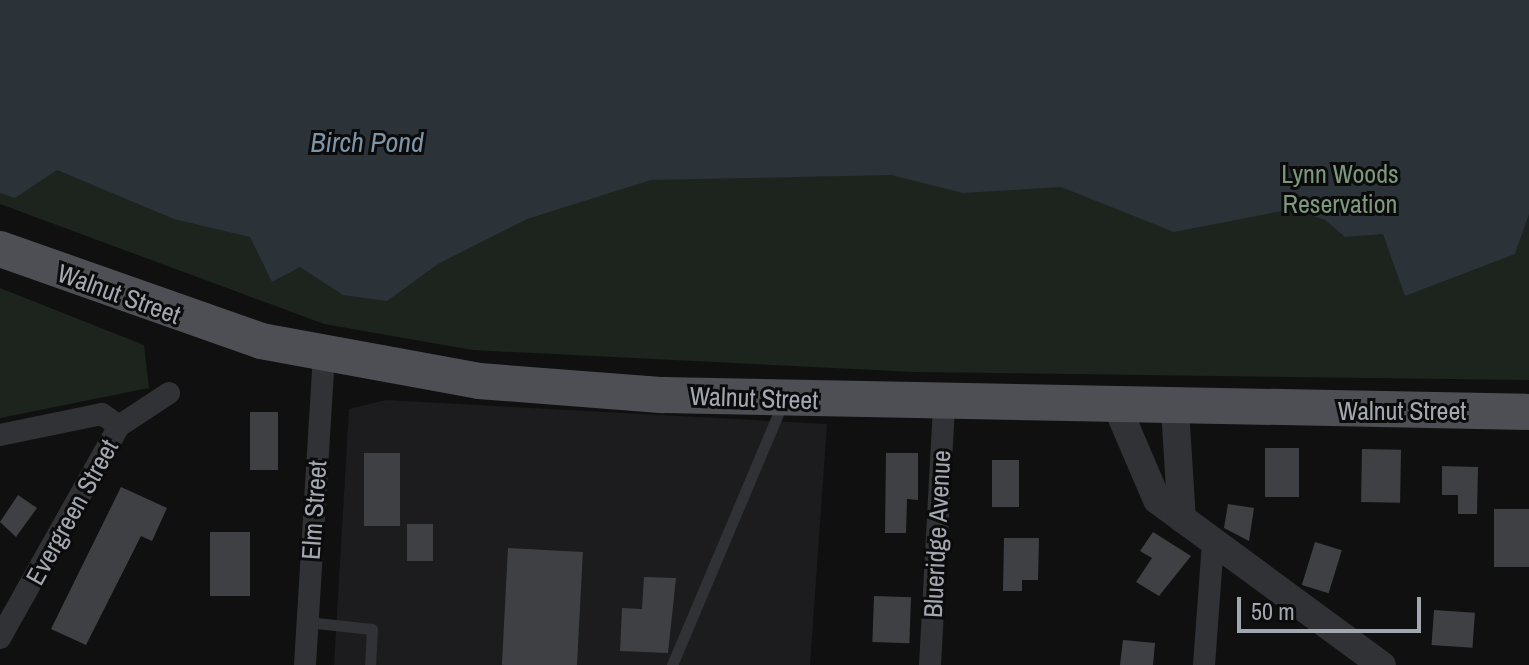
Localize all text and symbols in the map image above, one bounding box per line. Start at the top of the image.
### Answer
water label: Birch Pond [310,125,424,159]
park label: Lynn Woods Reservation [1281,158,1399,220]
street label: Walnut Street [53,257,185,331]
street label: Walnut Street [689,380,819,416]
street label: Walnut Street [1338,395,1466,427]
street label: Evergreen Street [19,434,125,590]
street label: Blueridge Avenue [917,449,957,619]
street label: Elm Street [295,459,333,561]
scale bar [1241,581,1425,631]
text: 50 m [1251,595,1295,627]

